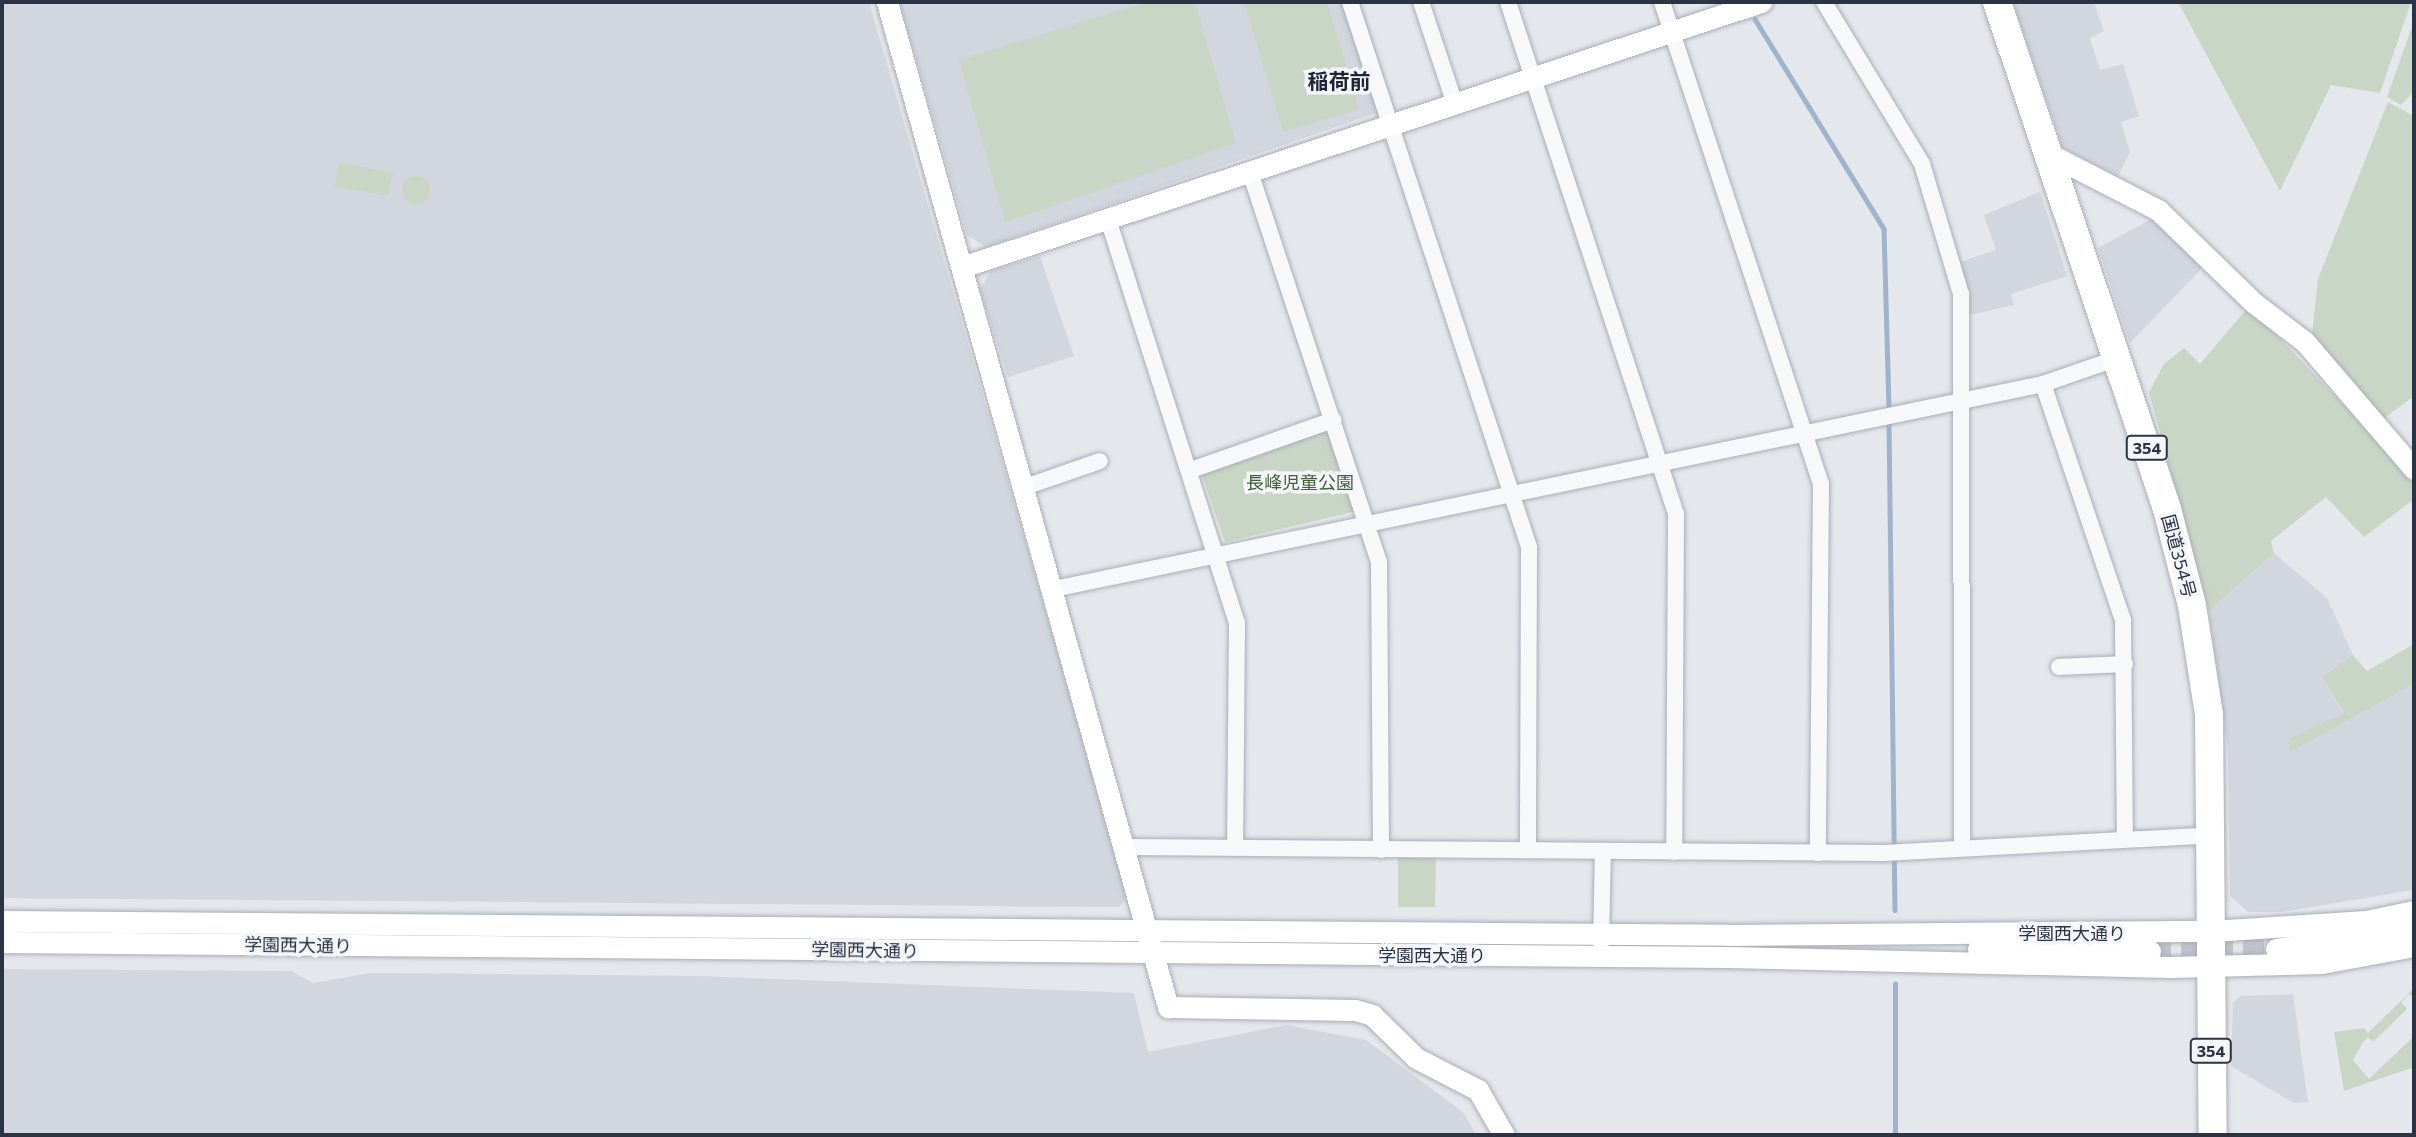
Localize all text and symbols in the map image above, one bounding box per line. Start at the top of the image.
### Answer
district label: 稲荷前 [1308,68,1370,94]
road number: 354 [2124,436,2170,461]
park label: 長峰児童公園 [1246,471,1354,493]
street label: 国道354号 [2158,512,2200,600]
street label: 学園西大通り [2018,922,2126,944]
street label: 学園西大通り [244,933,352,957]
street label: 学園西大通り [811,938,919,962]
street label: 学園西大通り [1378,944,1486,966]
road number: 354 [2188,1038,2234,1064]

